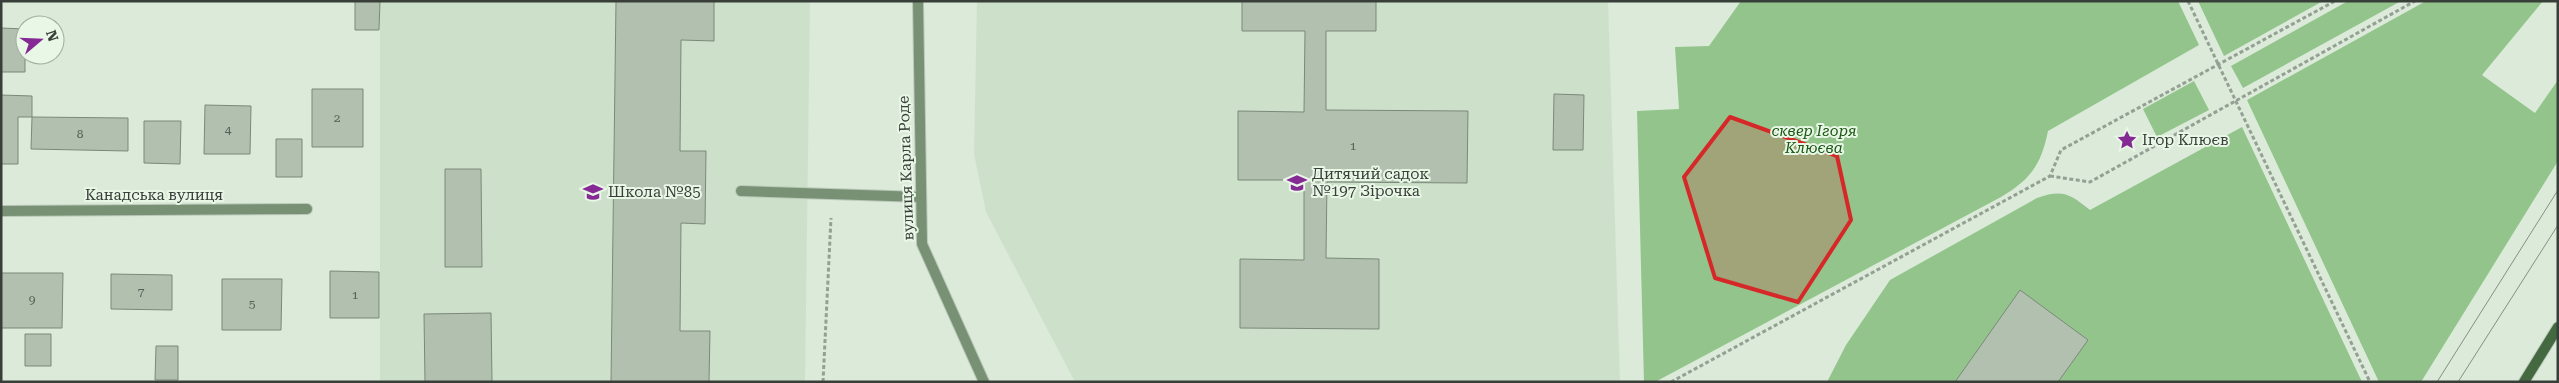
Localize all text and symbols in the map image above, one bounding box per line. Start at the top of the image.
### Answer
north arrow [15,15,65,65]
text: N [43,28,62,44]
street label: вулиця Карла Роде [894,95,918,241]
house number: 2 [334,111,341,125]
park label: сквер Ігоря Клюєва [1772,122,1857,157]
house number: 4 [225,123,232,137]
house number: 8 [77,127,84,141]
place icon: Ігор Клюєв [2116,129,2138,151]
place label: Ігор Клюєв [2142,131,2229,149]
house number: 1 [1350,139,1357,153]
place label: Дитячий садок №197 Зірочка [1312,165,1430,200]
school or university icon: Дитячий садок №197 Зірочка [1286,172,1308,194]
school or university icon: Школа №85 [582,181,604,203]
place label: Школа №85 [608,183,701,201]
street label: Канадська вулиця [85,186,223,204]
house number: 7 [138,285,145,299]
house number: 1 [352,288,359,302]
house number: 9 [29,293,36,307]
house number: 5 [249,297,256,311]

